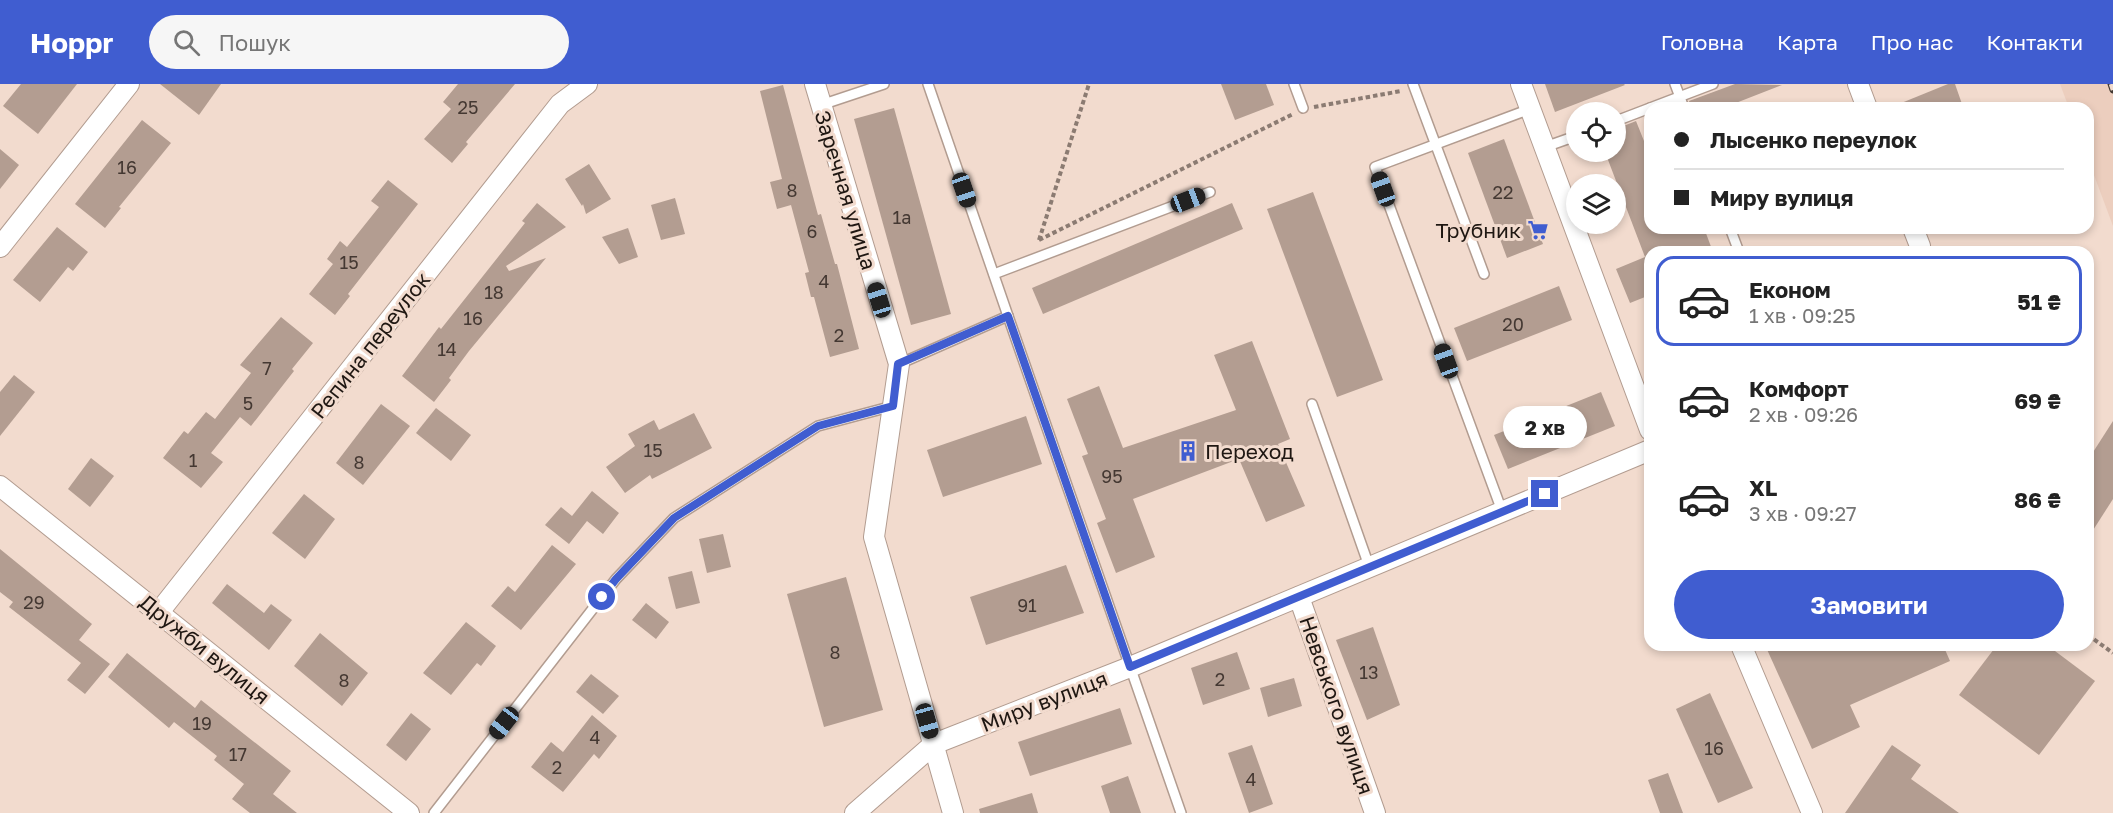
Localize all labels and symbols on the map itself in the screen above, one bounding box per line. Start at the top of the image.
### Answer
house number: 25 [458,96,478,118]
street label: Заречная улица [809,107,883,273]
house number: 16 [117,156,137,178]
car [1368,169,1398,209]
car [950,170,978,210]
house number: 8 [787,179,797,201]
house number: 22 [1493,181,1513,203]
car [1168,185,1208,215]
house number: 1а [893,206,911,228]
place label: Трубник [1435,217,1521,243]
supermarket icon: Трубник [1526,218,1550,242]
house number: 6 [807,220,817,242]
house number: 15 [339,251,359,273]
street label: Репина переулок [305,267,435,423]
house number: 4 [819,270,830,292]
car [865,280,893,320]
house number: 18 [484,281,504,303]
house number: 16 [463,307,483,329]
house number: 20 [1502,313,1524,335]
house number: 2 [834,324,844,346]
house number: 14 [437,338,457,360]
car [1431,341,1461,381]
house number: 7 [262,357,272,379]
house number: 5 [243,392,253,414]
callout: 2 хв [1503,407,1587,449]
place label: Переход [1205,438,1294,464]
house number: 15 [643,439,663,461]
building icon: Переход [1176,439,1200,463]
house number: 1 [189,449,198,471]
house number: 8 [354,451,364,473]
house number: 95 [1101,465,1123,487]
route end [1531,480,1558,507]
route start [588,583,615,610]
street label: Дружби вулиця [135,589,275,709]
house number: 29 [23,591,45,613]
house number: 91 [1017,594,1037,616]
street label: Невського вулиця [1294,612,1380,798]
house number: 8 [830,641,840,663]
house number: 13 [1359,661,1379,683]
street label: Миру вулиця [977,665,1111,737]
house number: 2 [1215,668,1225,690]
house number: 8 [339,669,349,691]
car [913,701,941,741]
car [486,703,522,743]
house number: 19 [192,712,212,734]
house number: 4 [590,726,601,748]
house number: 16 [1704,737,1724,759]
house number: 17 [229,743,247,765]
house number: 2 [552,756,562,778]
house number: 4 [1246,768,1257,790]

